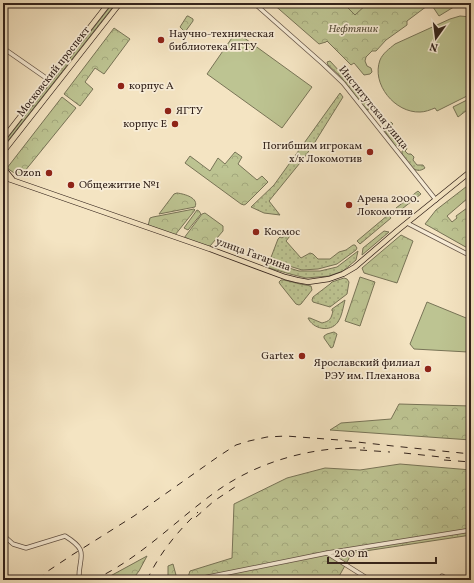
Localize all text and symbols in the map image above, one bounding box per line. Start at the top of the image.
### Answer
north arrow [416,18,456,58]
park label: Нефтяник [328,22,379,37]
street label: Московский проспект [14,23,94,120]
place label: Научно-техническая библиотека ЯГТУ [169,27,274,55]
marker: Научно-техническая библиотека ЯГТУ [156,35,166,45]
text: N [428,38,440,54]
street label: Институтская улица [335,63,412,153]
place label: корпус А [129,79,174,94]
marker: корпус А [116,81,126,91]
place label: ЯГТУ [176,104,203,119]
marker: ЯГТУ [163,106,173,116]
place label: корпус Е [123,117,167,132]
marker: корпус Е [170,119,180,129]
place label: Погибшим игрокам х/к Локомотив [263,139,362,167]
marker: Погибшим игрокам х/к Локомотив [365,147,375,157]
place label: Ozon [15,166,41,181]
marker: Ozon [44,168,54,178]
place label: Общежитие №1 [79,178,160,193]
marker: Общежитие №1 [66,180,76,190]
place label: Арена 2000. Локомотив [357,192,420,220]
marker: Арена 2000. Локомотив [344,200,354,210]
place label: Космос [264,225,300,240]
marker: Космос [251,227,261,237]
street label: улица Гагарина [213,234,293,276]
place label: Gartex [261,349,294,364]
marker: Gartex [297,351,307,361]
place label: Ярославский филиал РЭУ им. Плеханова [314,356,421,384]
marker: Ярославский филиал РЭУ им. Плеханова [423,364,433,374]
scale bar [328,539,436,565]
text: 200 m [334,546,368,562]

